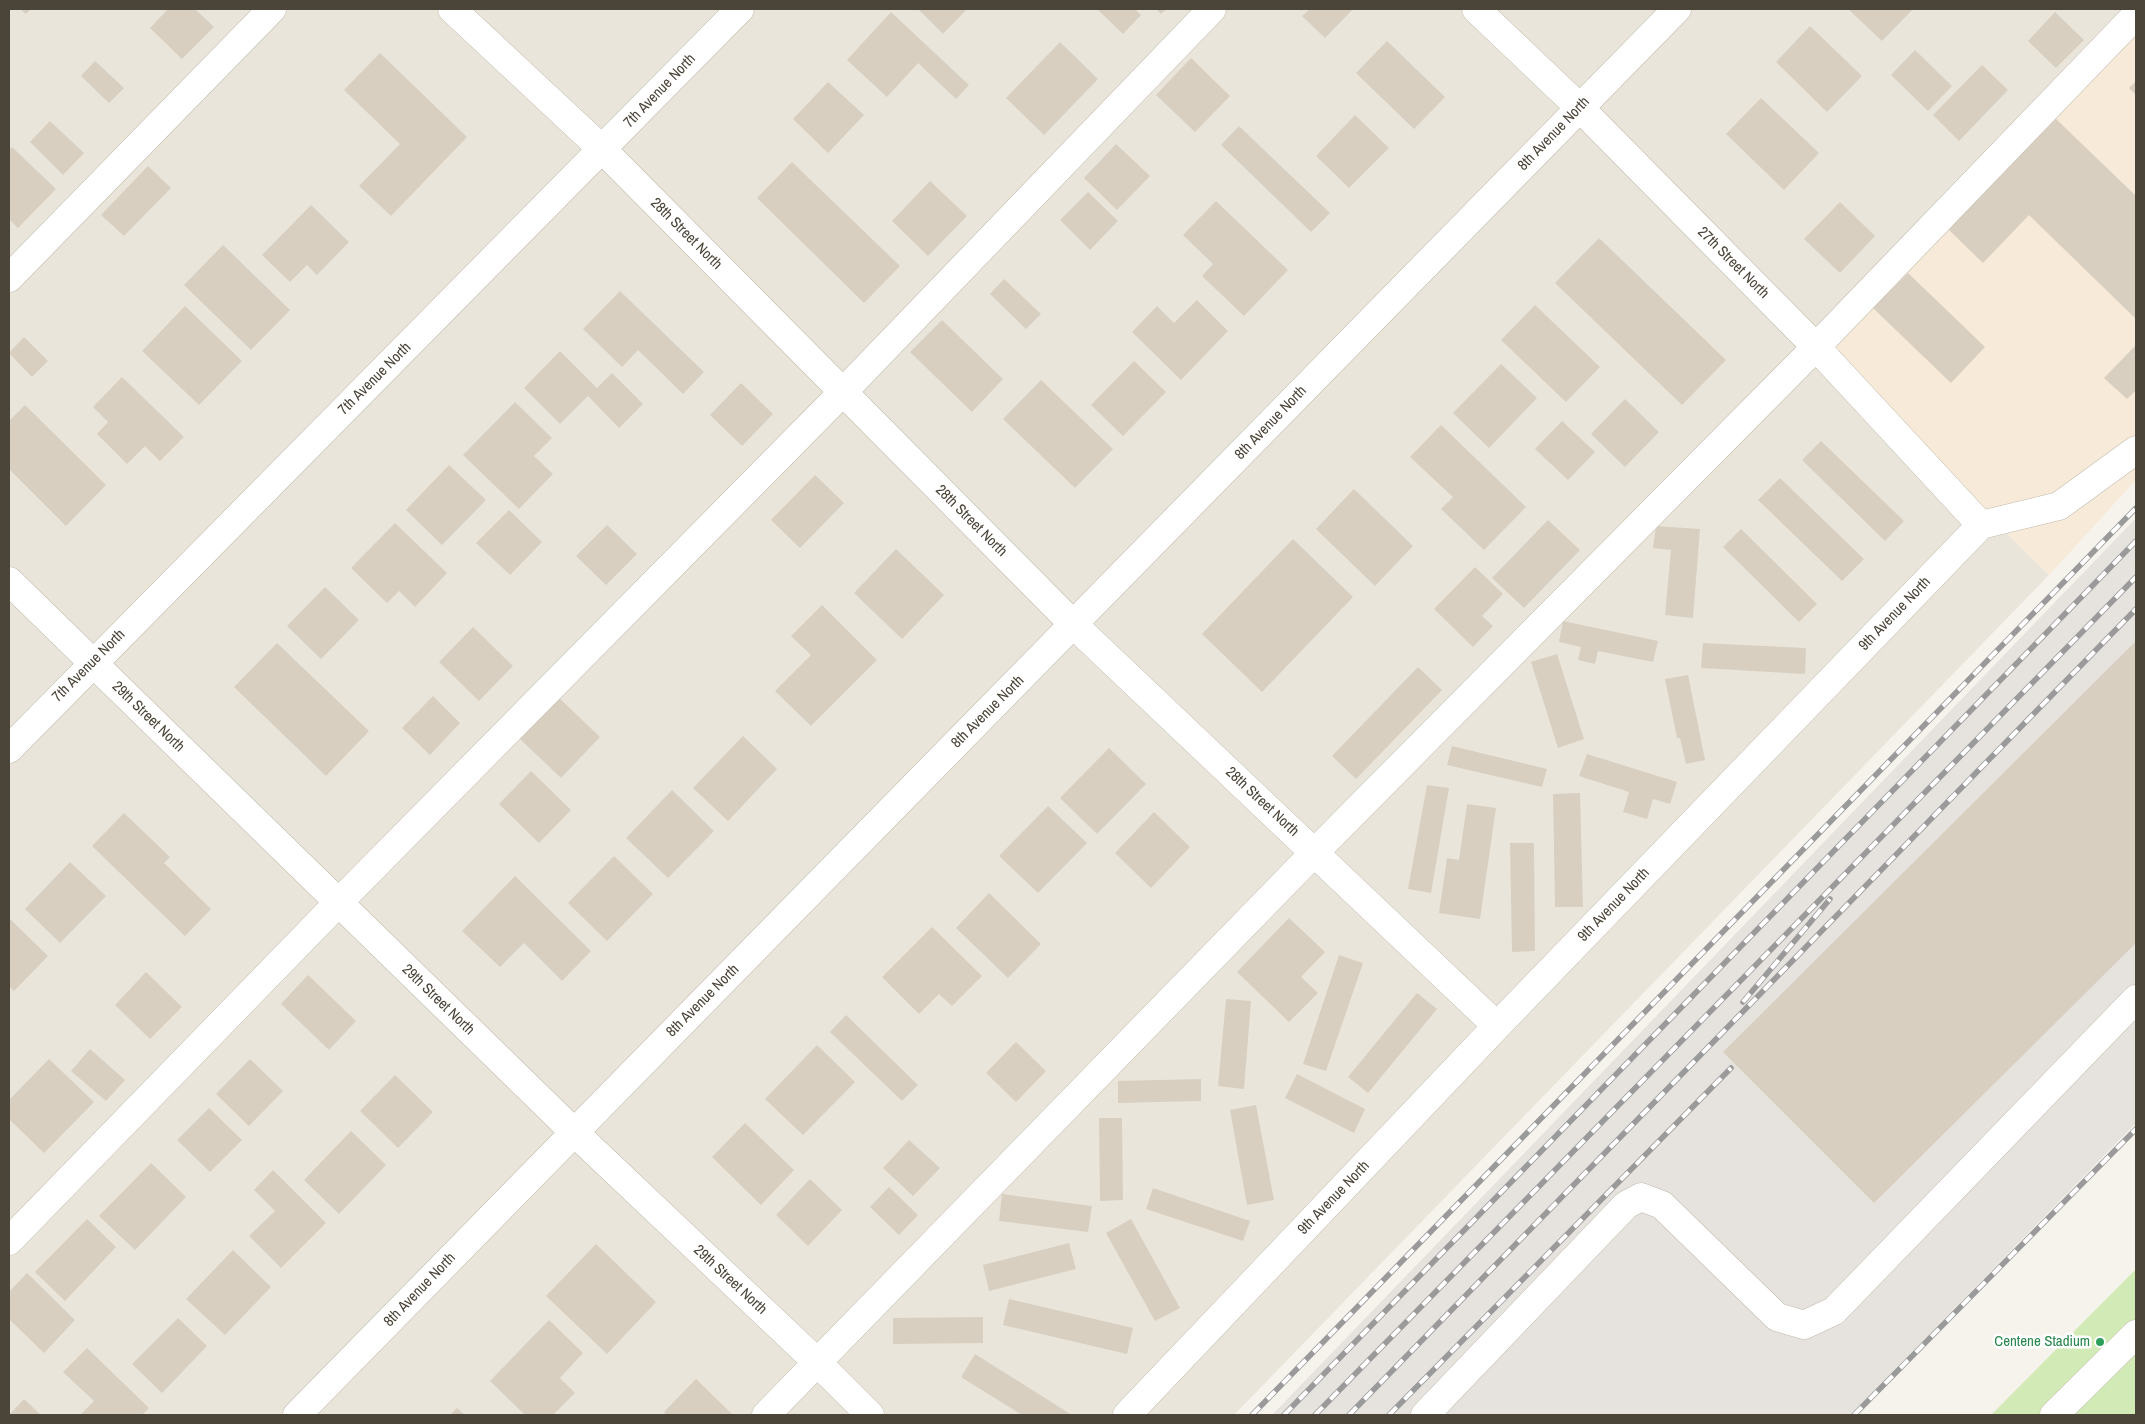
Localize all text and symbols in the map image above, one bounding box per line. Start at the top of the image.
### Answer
street label: 7th Avenue North [620,50,700,132]
street label: 8th Avenue North [1514,93,1594,175]
street label: 28th Street North [647,195,725,273]
street label: 27th Street North [1694,224,1772,302]
street label: 7th Avenue North [335,339,415,419]
street label: 8th Avenue North [1231,382,1311,464]
street label: 28th Street North [932,482,1010,560]
street label: 9th Avenue North [1855,573,1935,655]
street label: 7th Avenue North [49,626,129,706]
street label: 8th Avenue North [948,672,1028,752]
street label: 29th Street North [108,678,188,756]
street label: 28th Street North [1222,763,1302,841]
street label: 9th Avenue North [1574,864,1654,946]
street label: 29th Street North [398,961,478,1039]
street label: 8th Avenue North [663,961,743,1041]
street label: 9th Avenue North [1294,1157,1374,1239]
street label: 29th Street North [690,1241,770,1319]
street label: 8th Avenue North [380,1249,460,1331]
place label: Centene Stadium [1994,1333,2090,1351]
marker: Centene Stadium [2094,1336,2106,1348]

